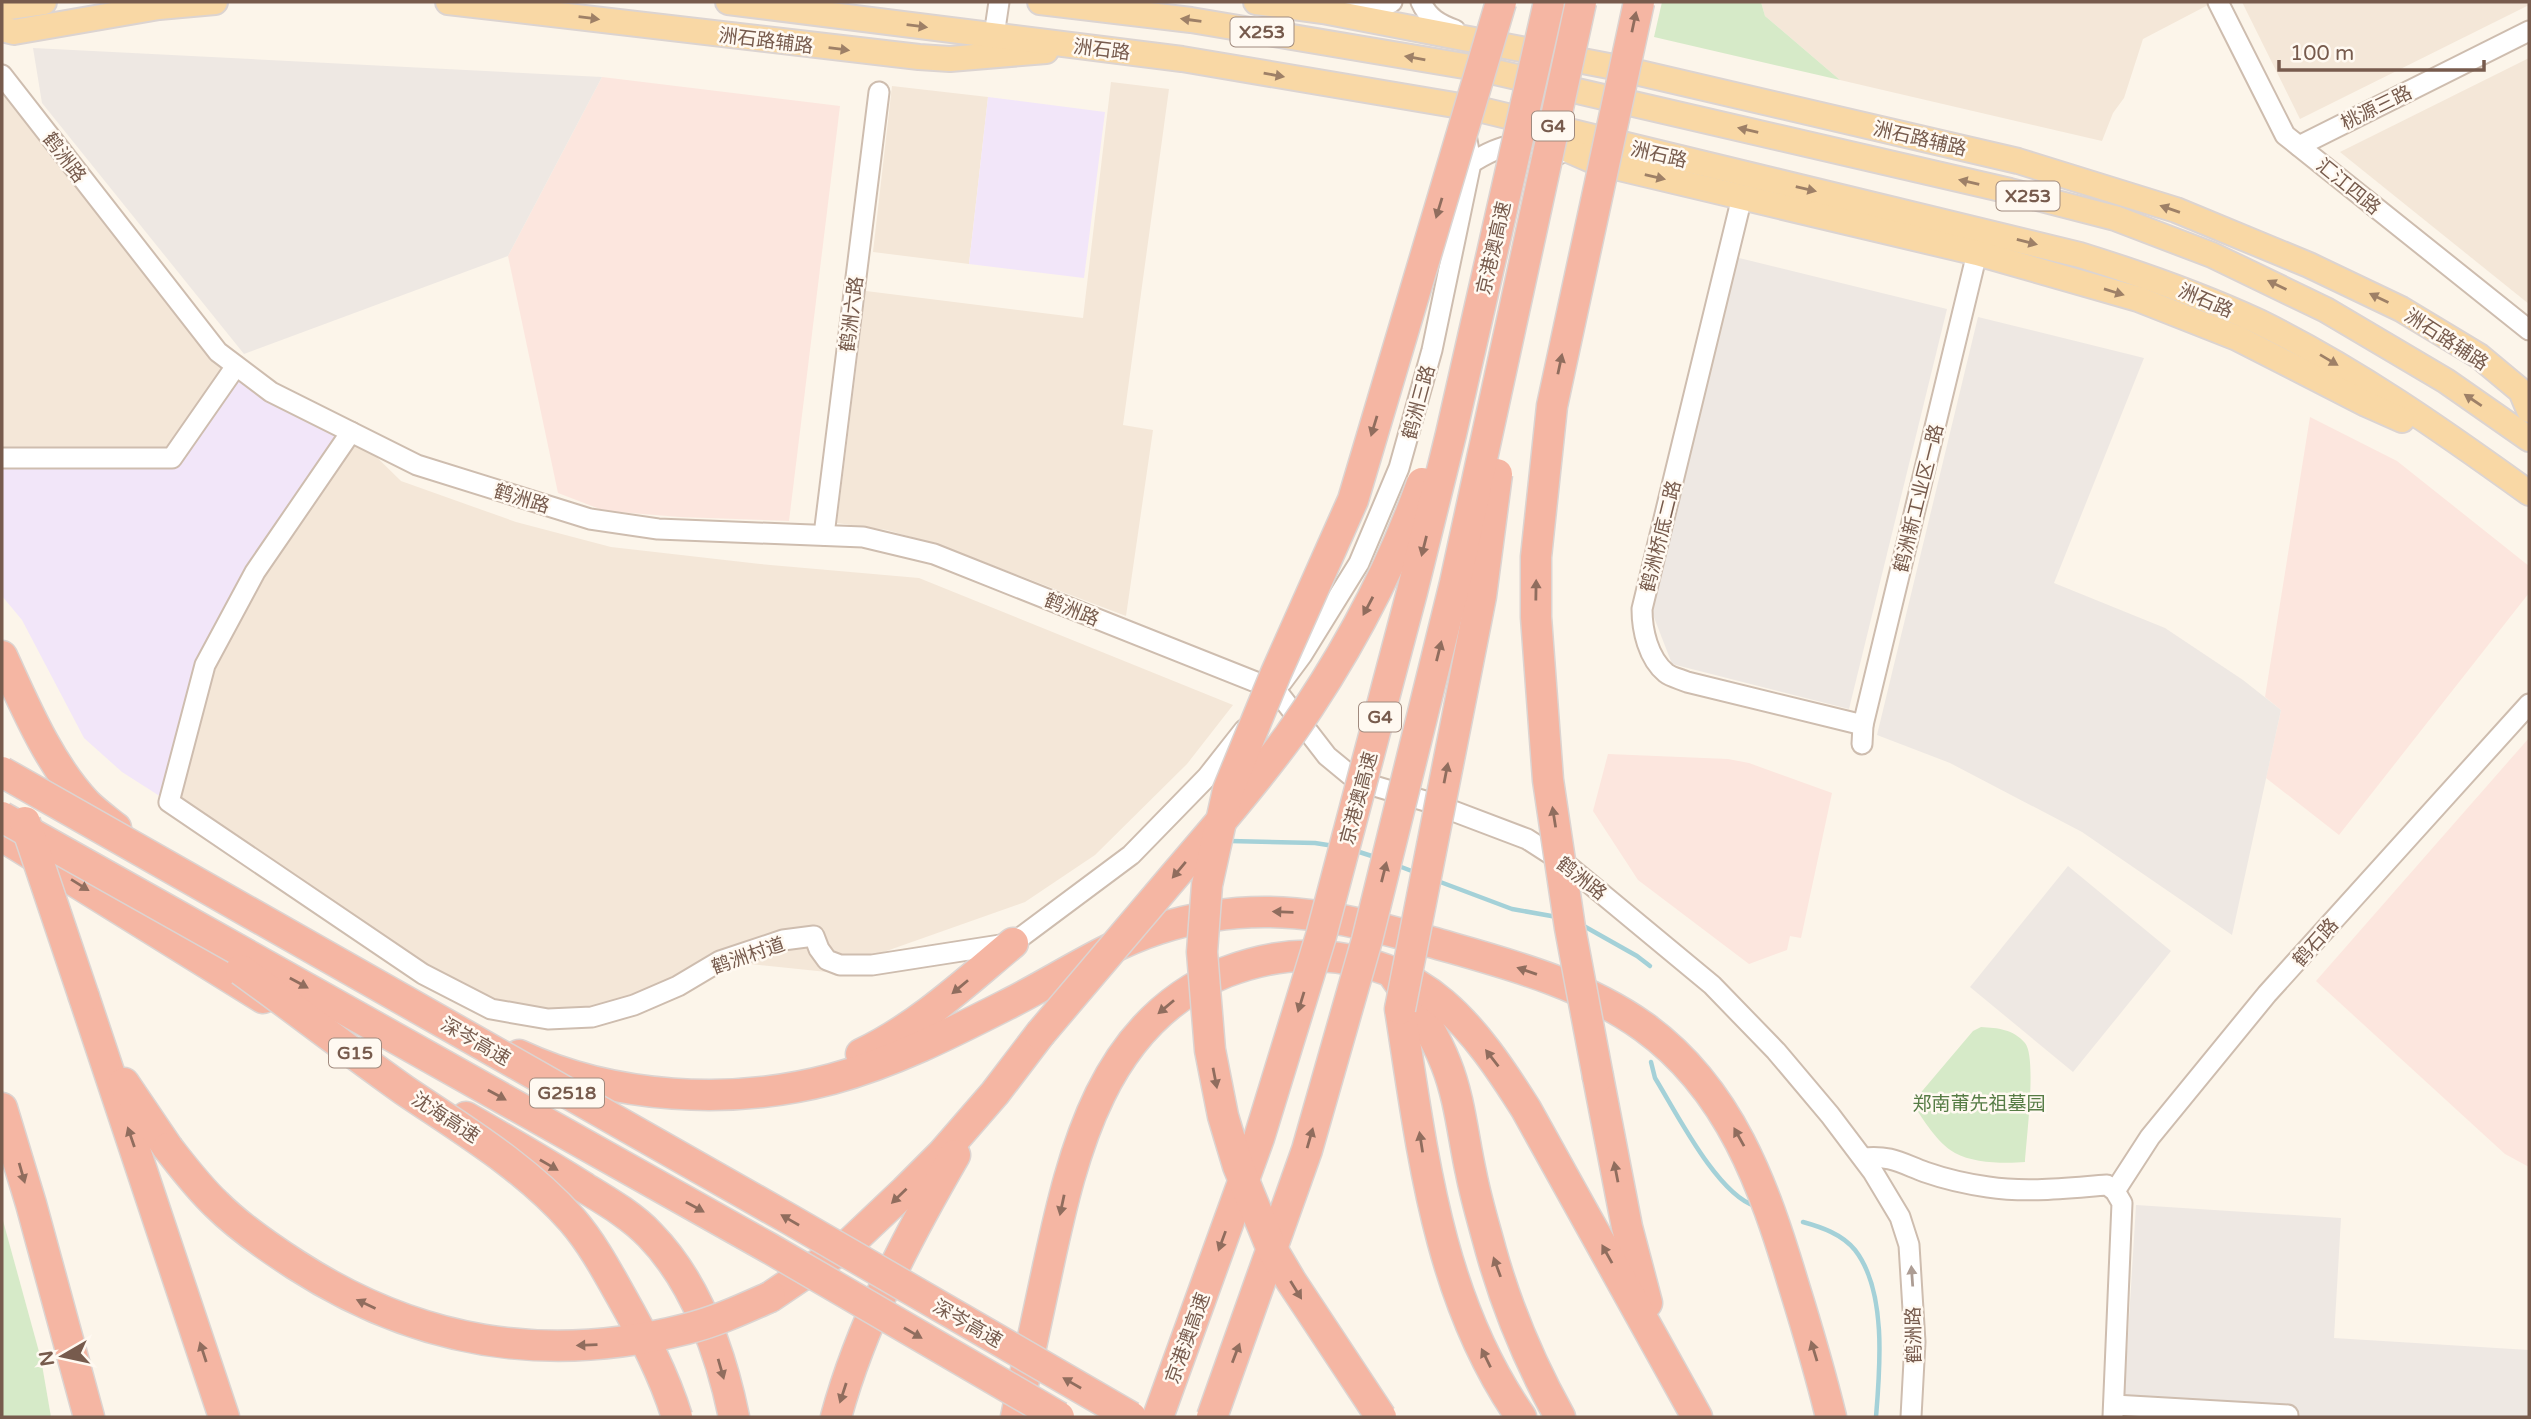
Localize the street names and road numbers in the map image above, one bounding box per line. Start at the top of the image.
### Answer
road number: X253 [1230,17,1294,46]
street label: 洲石路辅路 [717,24,814,58]
street label: 洲石路 [1072,36,1132,64]
street label: 桃源三路 [2337,81,2415,134]
road number: G4 [1532,112,1574,140]
street label: 洲石路辅路 [1871,118,1969,160]
street label: 鹤洲路 [38,128,90,187]
street label: 洲石路 [1629,138,1689,172]
street label: 汇江四路 [2312,154,2385,219]
road number: X253 [1996,182,2060,210]
street label: 京港澳高速 [1473,199,1515,297]
street label: 鹤洲六路 [836,275,868,353]
street label: 洲石路 [2175,280,2236,322]
street label: 洲石路辅路 [2401,305,2492,375]
street label: 鹤洲三路 [1399,363,1439,442]
street label: 鹤洲新工业区一路 [1890,422,1948,575]
street label: 鹤洲桥底二路 [1637,478,1685,594]
street label: 鹤洲路 [491,480,552,518]
street label: 鹤洲路 [1041,589,1102,631]
road number: G4 [1359,702,1401,732]
street label: 京港澳高速 [1336,750,1382,847]
street label: 鹤洲路 [1552,853,1611,905]
street label: 鹤石路 [2288,914,2343,971]
street label: 鹤洲村道 [709,933,788,979]
street label: 深岑高速 [437,1013,514,1070]
road number: G15 [329,1038,381,1068]
road number: G2518 [530,1078,604,1108]
street label: 沈海高速 [408,1088,483,1148]
street label: 京港澳高速 [1161,1290,1215,1387]
street label: 深岑高速 [929,1295,1006,1352]
street label: 鹤洲路 [1903,1306,1925,1364]

